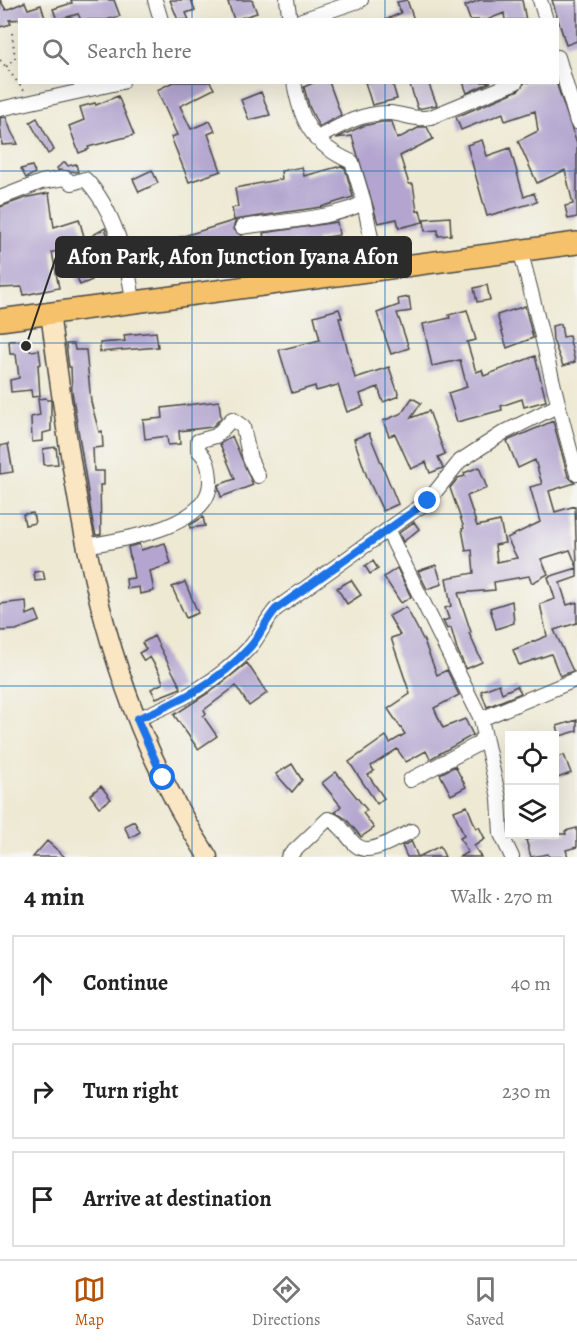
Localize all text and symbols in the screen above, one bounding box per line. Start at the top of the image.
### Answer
search box [18,18,559,84]
icon: search [39,35,72,68]
text: Search here [87,36,192,66]
callout: Afon Park, Afon Junction Iyana Afon [56,237,411,277]
text: Afon Park, Afon Junction Iyana Afon [66,242,399,272]
route end [414,487,440,513]
map controls [505,731,559,839]
button: locate [505,731,559,785]
route start [149,764,175,790]
button: layers [505,785,559,839]
text: 4 min [24,879,85,914]
text: Walk · 270 m [451,883,553,910]
icon: ahead [26,967,59,1000]
text: Continue [83,968,168,998]
text: 40 m [511,970,551,997]
icon: right [26,1075,59,1108]
text: Turn right [83,1076,179,1106]
text: 230 m [502,1078,551,1105]
icon: arrive [26,1183,59,1216]
text: Arrive at destination [83,1184,272,1214]
tab: Map [73,1273,106,1331]
tab: Directions [252,1273,320,1331]
tab: Saved [466,1273,504,1331]

